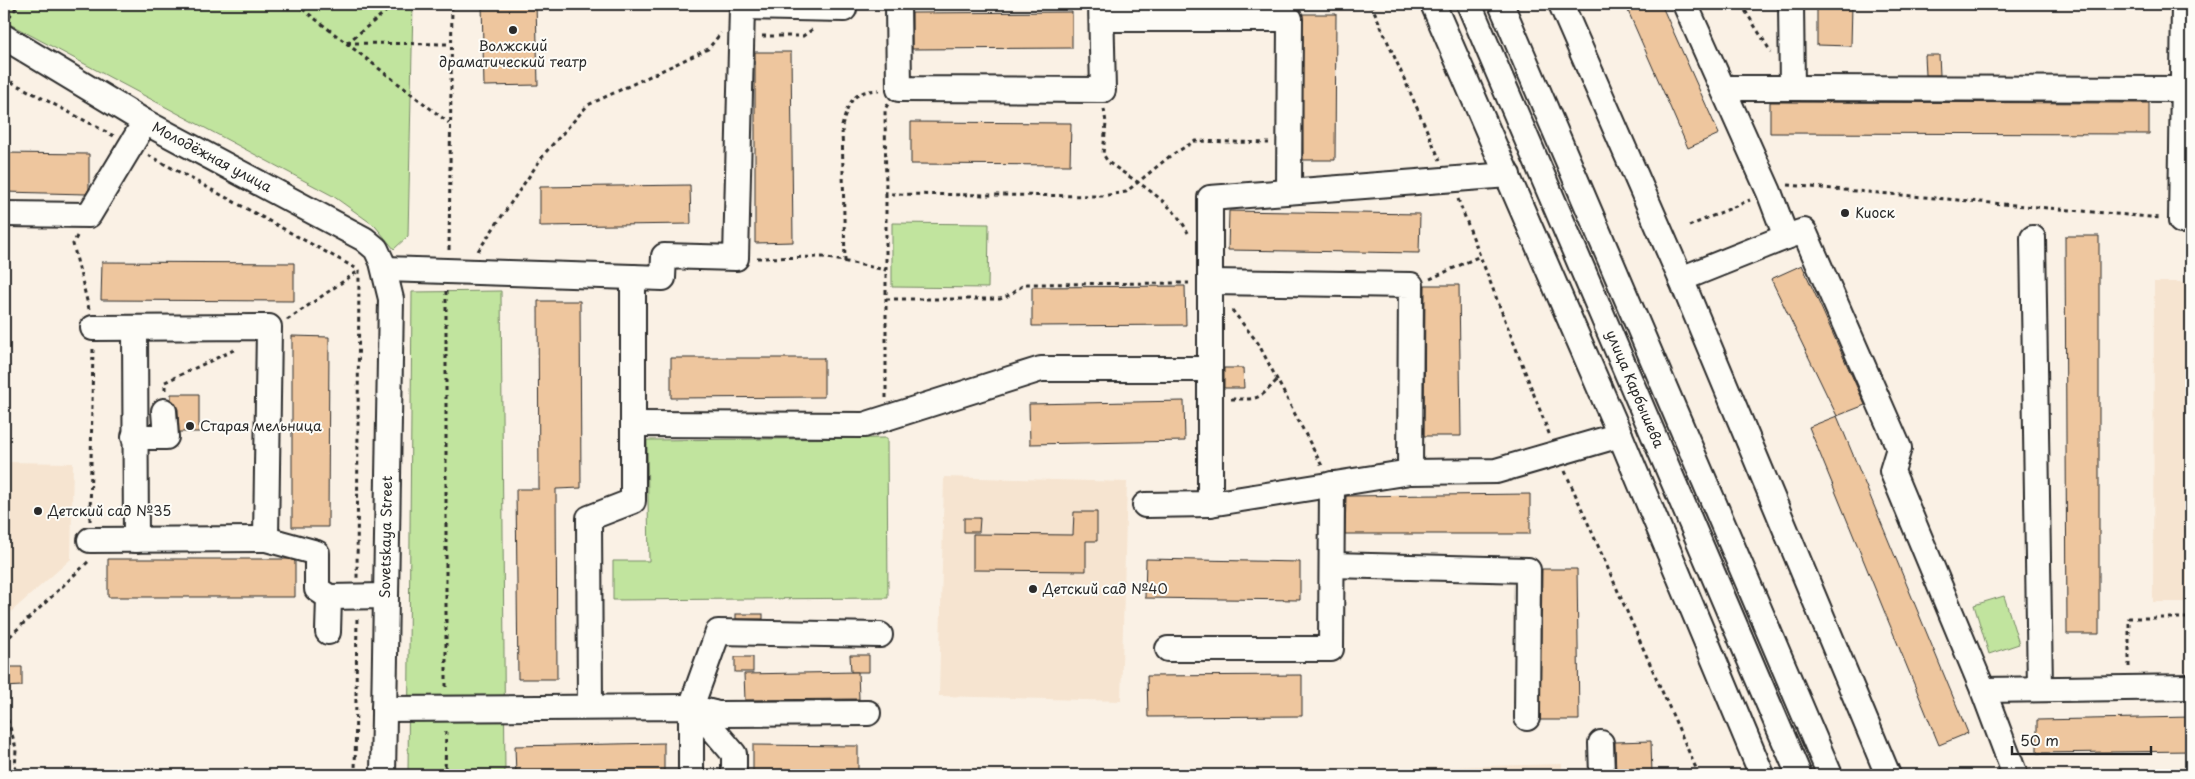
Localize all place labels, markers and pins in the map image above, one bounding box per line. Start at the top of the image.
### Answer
marker: Волжский драматический театр [507,24,519,36]
place label: Волжский драматический театр [439,35,587,72]
place label: Киоск [1855,202,1896,223]
marker: Киоск [1839,207,1851,219]
place label: Старая мельница [200,415,322,436]
marker: Старая мельница [184,420,196,432]
place label: Детский сад №35 [47,500,171,521]
marker: Детский сад №35 [32,505,44,517]
place label: Детский сад №40 [1042,578,1168,599]
marker: Детский сад №40 [1027,583,1039,595]

